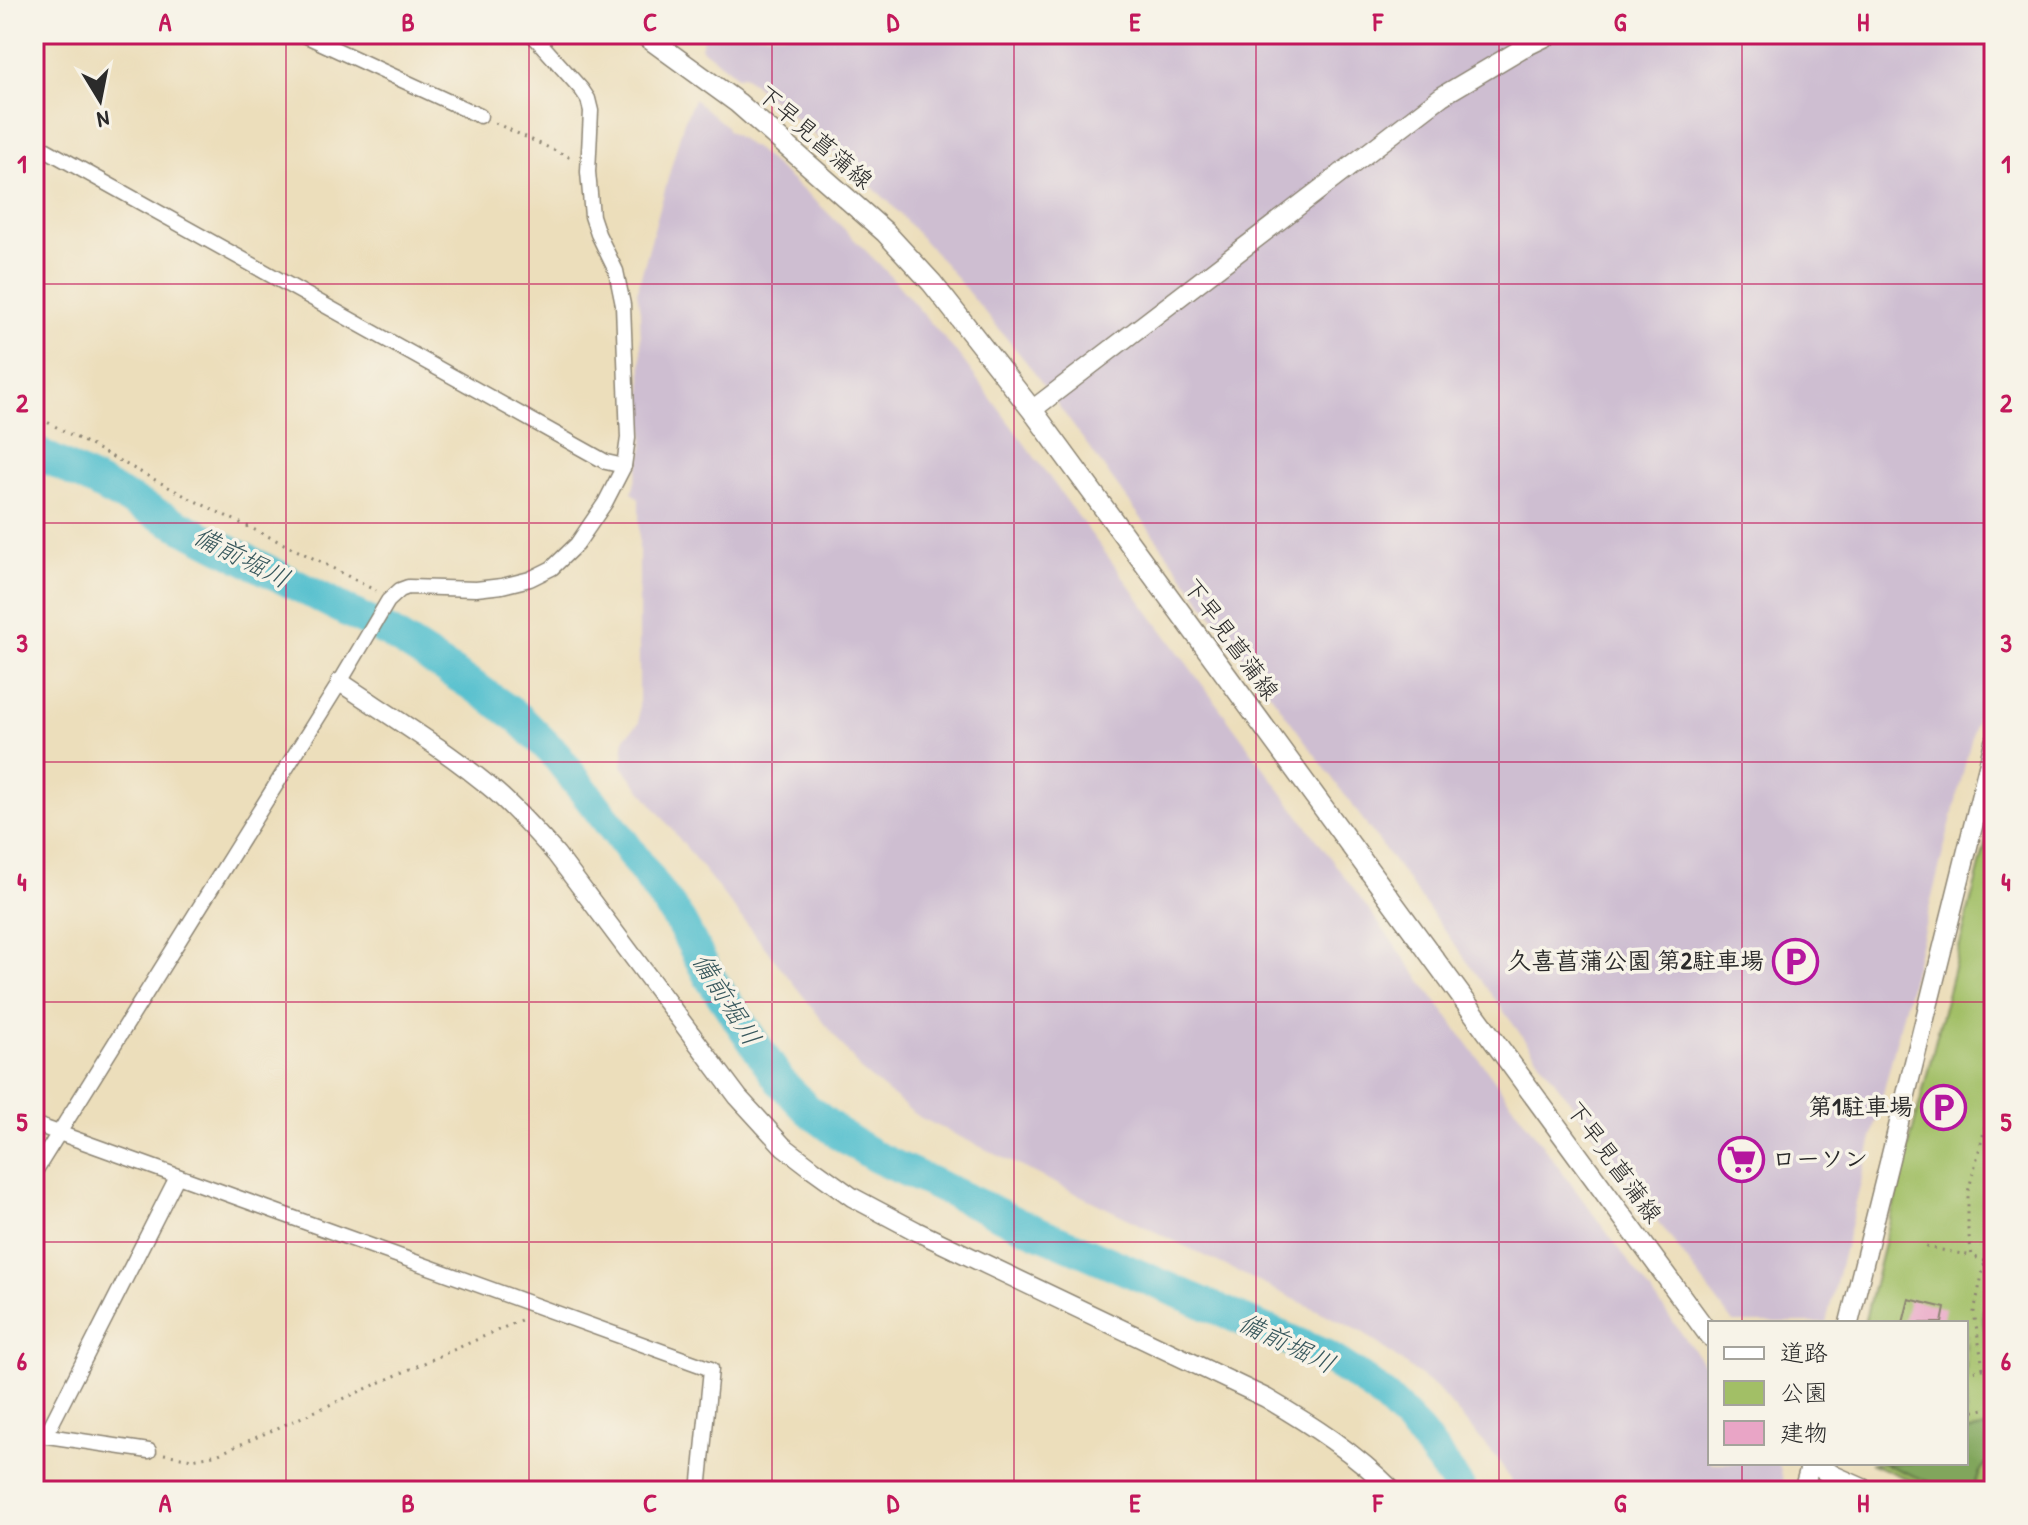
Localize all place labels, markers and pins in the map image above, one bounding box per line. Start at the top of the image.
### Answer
parking icon: 久喜菖蒲公園 第2駐車場 [1771,937,1819,985]
place label: 久喜菖蒲公園 第2駐車場 [1507,944,1764,976]
parking icon: 第1駐車場 [1920,1083,1968,1131]
place label: 第1駐車場 [1808,1090,1913,1122]
supermarket icon: ローソン [1717,1135,1765,1183]
place label: ローソン [1772,1142,1868,1174]

